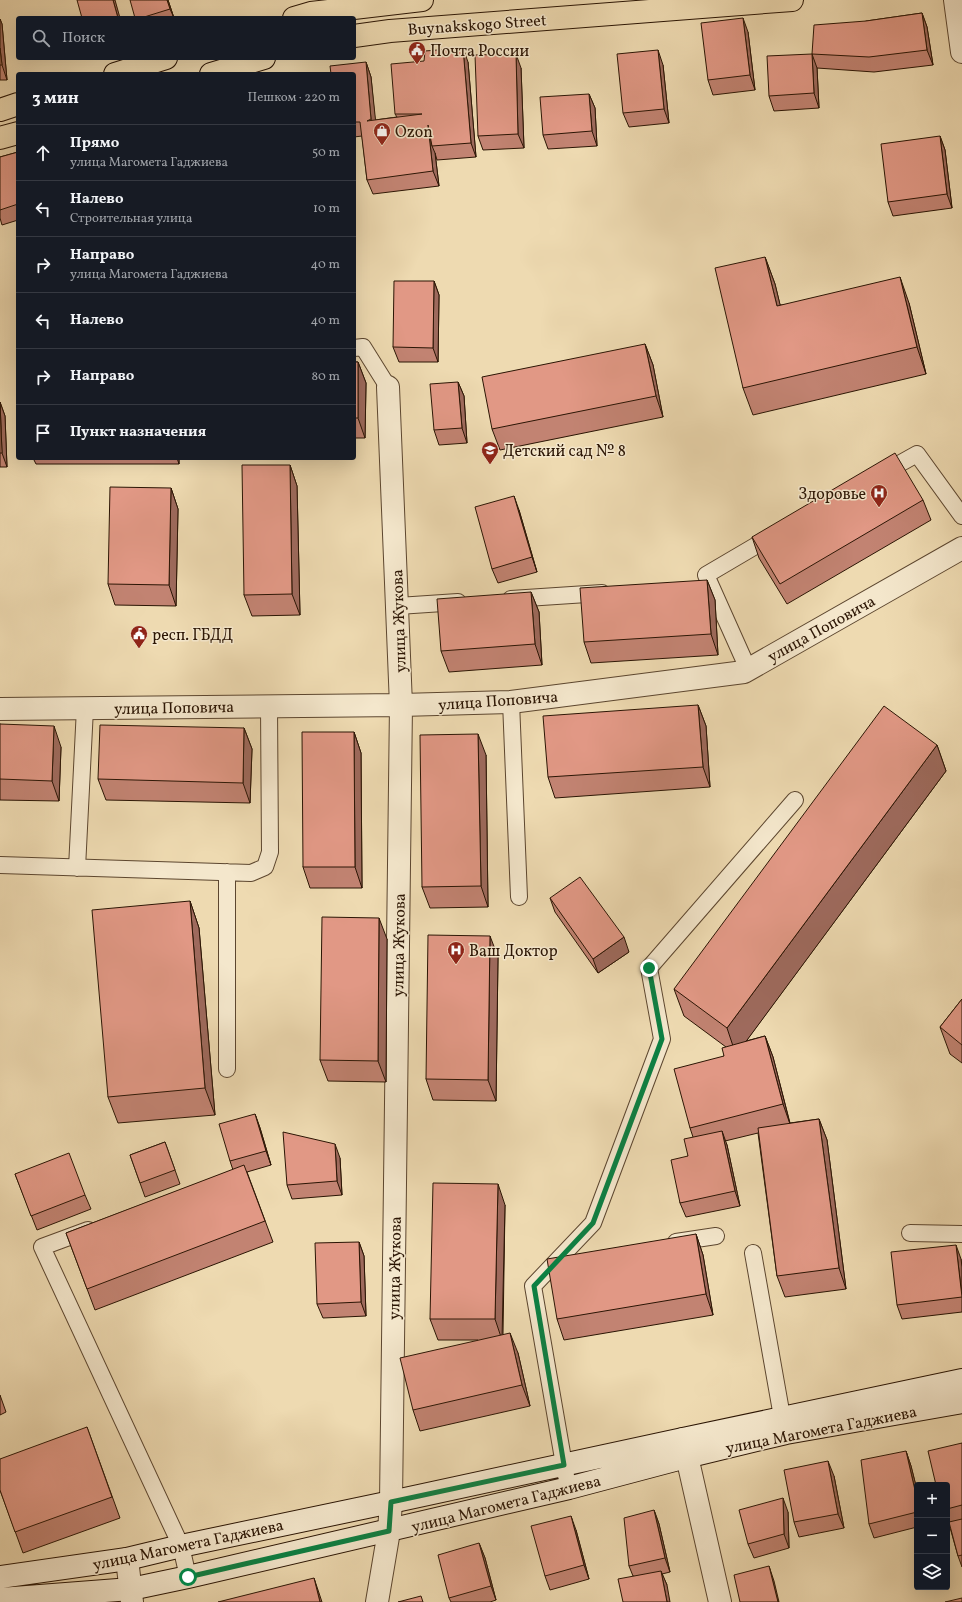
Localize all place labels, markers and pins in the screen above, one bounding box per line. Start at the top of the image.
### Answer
public building icon: Почта России [407,40,427,65]
place label: Почта России [430,41,530,63]
shop icon: Ozon [372,121,392,146]
place label: Ozon [395,122,433,144]
school or university icon: Детский сад № 8 [480,440,500,465]
place label: Детский сад № 8 [503,441,626,463]
hospital icon: Здоровье [869,483,889,508]
place label: Здоровье [798,484,866,506]
public building icon: респ. ГБДД [129,624,149,649]
place label: респ. ГБДД [152,625,233,647]
hospital icon: Ваш Доктор [446,940,466,965]
place label: Ваш Доктор [469,941,558,963]

